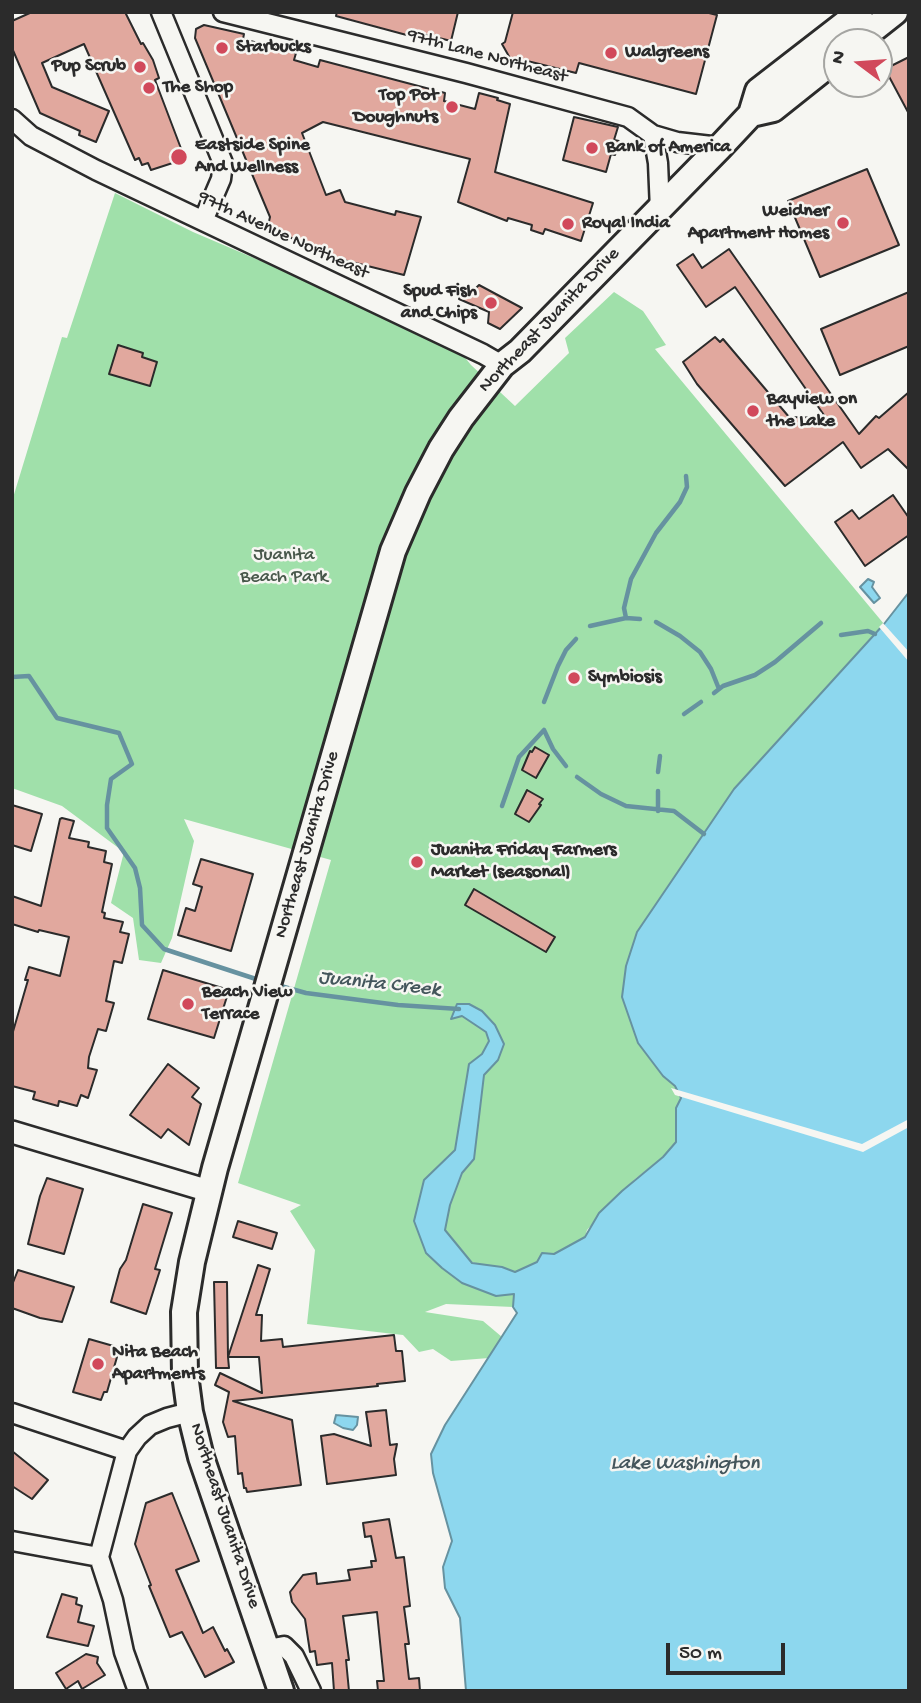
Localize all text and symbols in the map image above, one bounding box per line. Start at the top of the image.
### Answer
street label: 97th Lane Northeast [404,25,570,89]
north arrow [823,28,893,98]
place label: Starbucks [236,37,311,59]
marker: Starbucks [214,40,230,56]
place label: Walgreens [625,42,709,64]
marker: Walgreens [603,45,619,61]
text: N [826,48,852,67]
place label: Pup Scrub [52,56,126,78]
marker: Pup Scrub [132,59,148,75]
place label: The Shop [163,77,233,99]
marker: The Shop [141,80,157,96]
place label: Top Pot Doughnuts [353,85,438,129]
marker: Top Pot Doughnuts [444,99,460,115]
place label: Eastside Spine And Wellness [195,135,310,179]
place label: Bank of America [606,137,731,159]
marker: Bank of America [584,140,600,156]
marker: Eastside Spine And Wellness [169,147,189,167]
street label: 97th Avenue Northeast [194,186,372,286]
place label: Weidner Apartment Homes [688,201,829,245]
place label: Royal India [582,213,670,235]
marker: Weidner Apartment Homes [835,215,851,231]
marker: Royal India [560,216,576,232]
street label: Northeast Juanita Drive [475,244,625,398]
place label: Spud Fish and Chips [401,281,477,325]
marker: Spud Fish and Chips [483,295,499,311]
place label: Bayview on the Lake [767,389,857,433]
marker: Bayview on the Lake [745,403,761,419]
park label: Juanita Beach Park [240,545,328,589]
place label: Symbiosis [588,667,662,689]
marker: Symbiosis [566,670,582,686]
street label: Northeast Juanita Drive [270,749,346,941]
place label: Juanita Friday Farmers Market (seasonal) [431,840,617,884]
marker: Juanita Friday Farmers Market (seasonal) [409,854,425,870]
water label: Juanita Creek [317,966,441,1004]
place label: Beach View Terrace [202,982,292,1026]
marker: Beach View Terrace [180,996,196,1012]
place label: Nita Beach Apartments [112,1342,205,1386]
marker: Nita Beach Apartments [90,1356,106,1372]
street label: Northeast Juanita Drive [183,1420,265,1612]
water label: Lake Washington [611,1452,759,1478]
scale bar [669,1630,788,1674]
text: 50 m [679,1642,722,1667]

